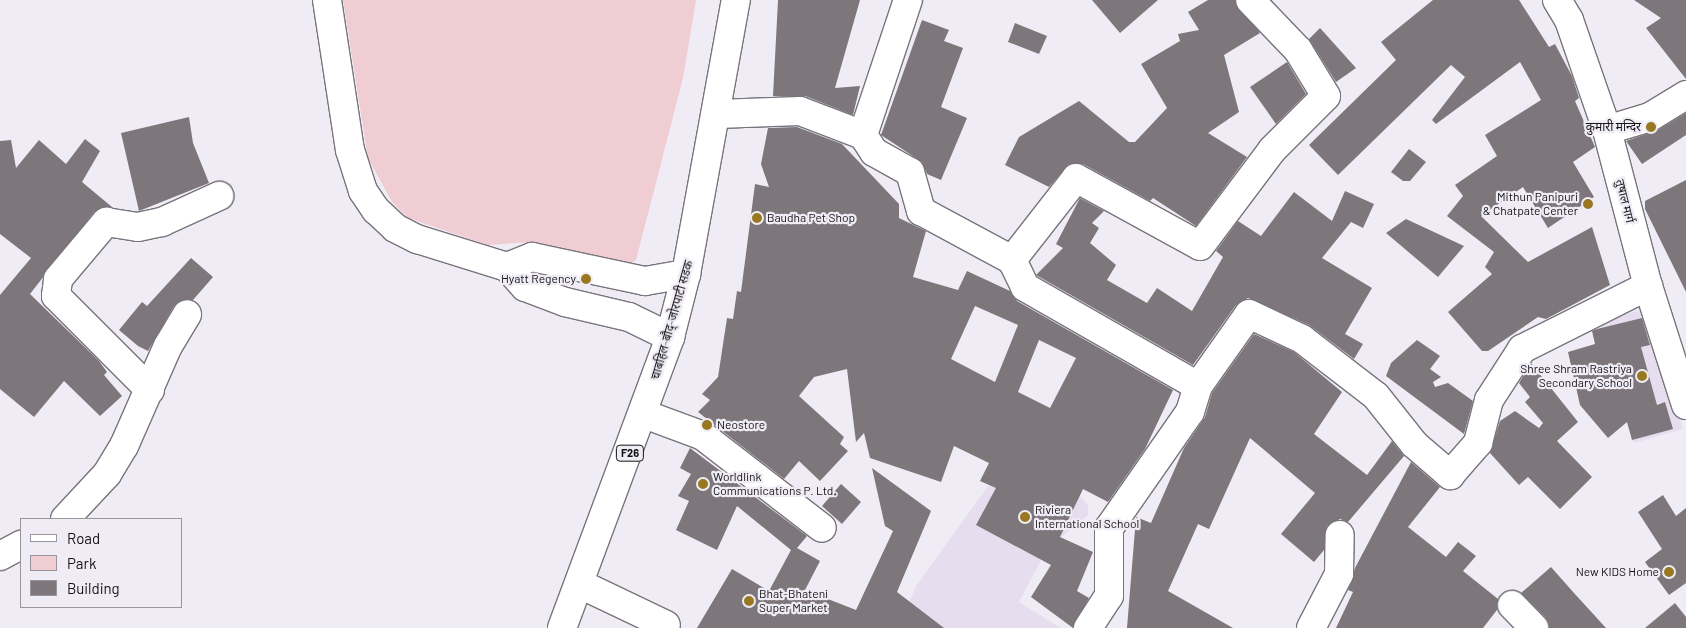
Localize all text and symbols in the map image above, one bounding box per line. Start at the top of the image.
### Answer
place label: कुमारी मन्दिर [1586,120,1641,134]
marker: कुमारी मन्दिर [1645,121,1657,133]
street label: तुषाल मार्ग [1613,178,1637,224]
place label: Mithun Panipuri & Chatpate Center [1483,190,1578,218]
marker: Mithun Panipuri & Chatpate Center [1582,198,1594,210]
place label: Baudha Pet Shop [767,211,855,225]
marker: Baudha Pet Shop [751,212,763,224]
street label: चाबहिल-बौद्-जोरपाटी सडक [648,259,696,381]
place label: Hyatt Regency [501,272,576,286]
marker: Hyatt Regency [580,273,592,285]
place label: Shree Shram Rastriya Secondary School [1520,362,1632,390]
marker: Shree Shram Rastriya Secondary School [1636,370,1648,382]
place label: Neostore [717,418,765,432]
marker: Neostore [701,419,713,431]
road number: F26 [615,444,645,462]
place label: Worldlink Communications P. Ltd. [713,470,837,498]
marker: Worldlink Communications P. Ltd. [697,478,709,490]
place label: Riviera International School [1035,503,1139,531]
marker: Riviera International School [1019,511,1031,523]
legend [20,518,182,608]
text: Road [67,529,100,547]
text: Park [67,554,96,572]
place label: New KIDS Home [1576,565,1659,579]
marker: New KIDS Home [1663,566,1675,578]
text: Building [67,579,120,597]
place label: Bhat-Bhateni Super Market [759,587,828,615]
marker: Bhat-Bhateni Super Market [743,595,755,607]

